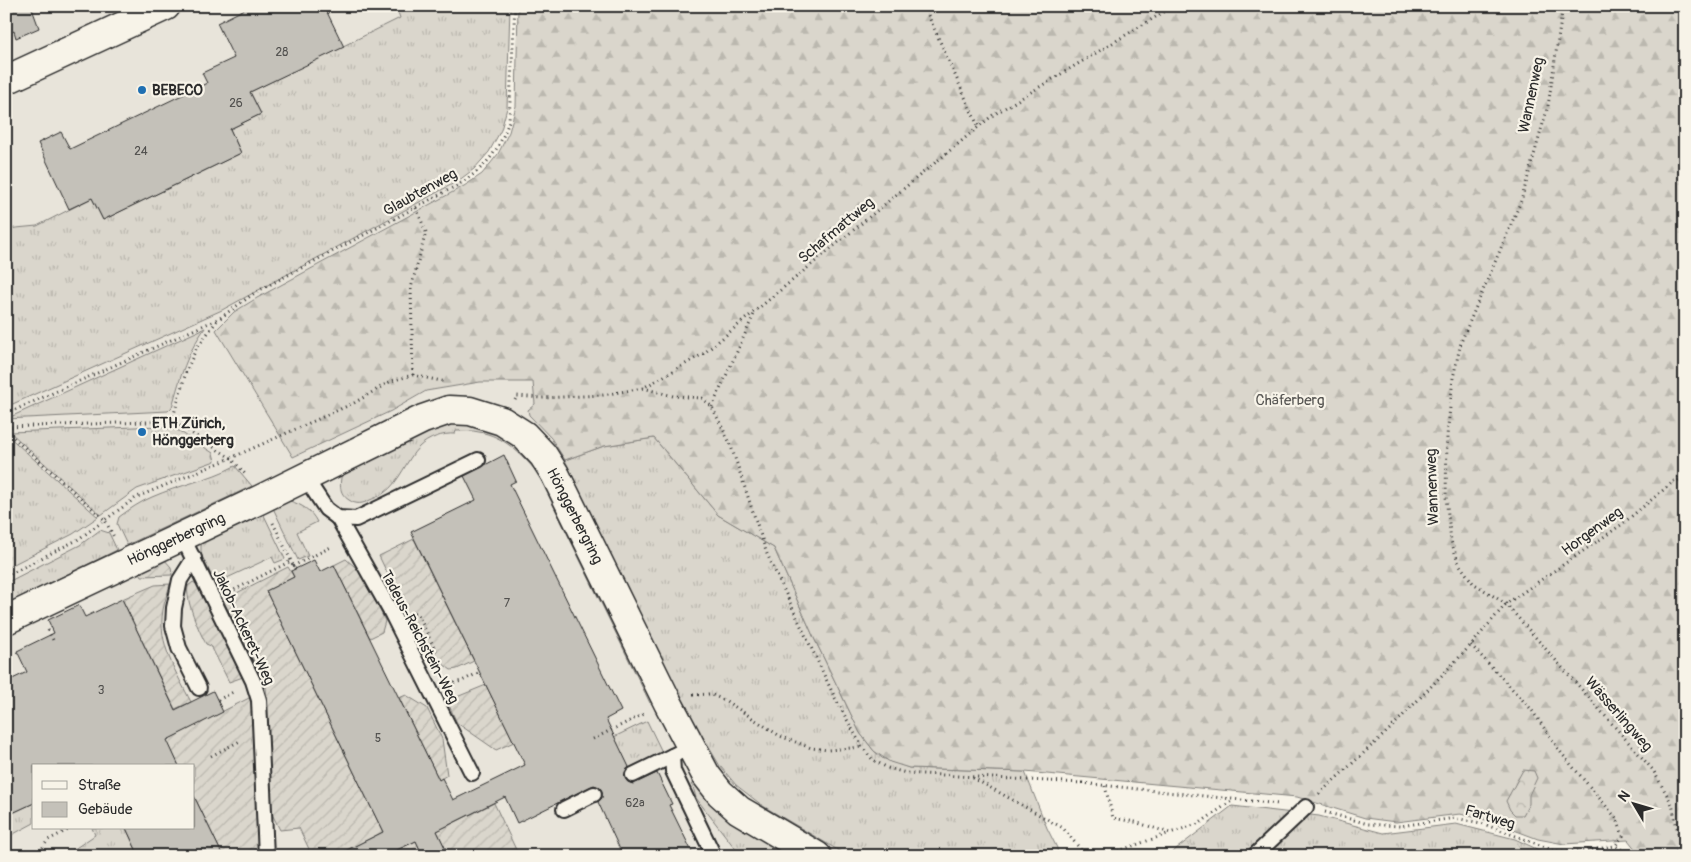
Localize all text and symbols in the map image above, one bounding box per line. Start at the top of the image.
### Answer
house number: 28 [276,45,288,60]
street label: Wannenweg [1514,55,1549,135]
place label: BEBECO [152,81,203,100]
marker: BEBECO [136,84,148,96]
house number: 26 [229,96,243,111]
house number: 24 [134,144,148,159]
street label: Glaubtenweg [380,164,461,221]
street label: Schafmattweg [794,193,878,268]
park label: Chäferberg [1255,391,1325,410]
place label: ETH Zürich, Hönggerberg [152,414,234,450]
marker: ETH Zürich, Hönggerberg [136,426,148,438]
street label: Wannenweg [1422,448,1443,526]
street label: Hönggerbergring [542,465,607,568]
street label: Horgenweg [1558,503,1627,560]
street label: Hönggerbergring [124,509,228,570]
street label: Jakob-Ackeret-Weg [208,566,279,688]
street label: Tadeus-Reichstein-Weg [376,567,463,707]
house number: 7 [504,596,511,611]
street label: Wässerlingweg [1581,673,1656,756]
house number: 3 [98,683,105,698]
house number: 5 [375,731,381,746]
legend [32,764,195,830]
text: Straße [78,776,121,795]
north arrow [1608,780,1658,830]
text: N [1615,787,1634,805]
house number: 62a [625,796,645,811]
text: Gebäude [78,800,133,819]
street label: Fartweg [1462,801,1517,834]

